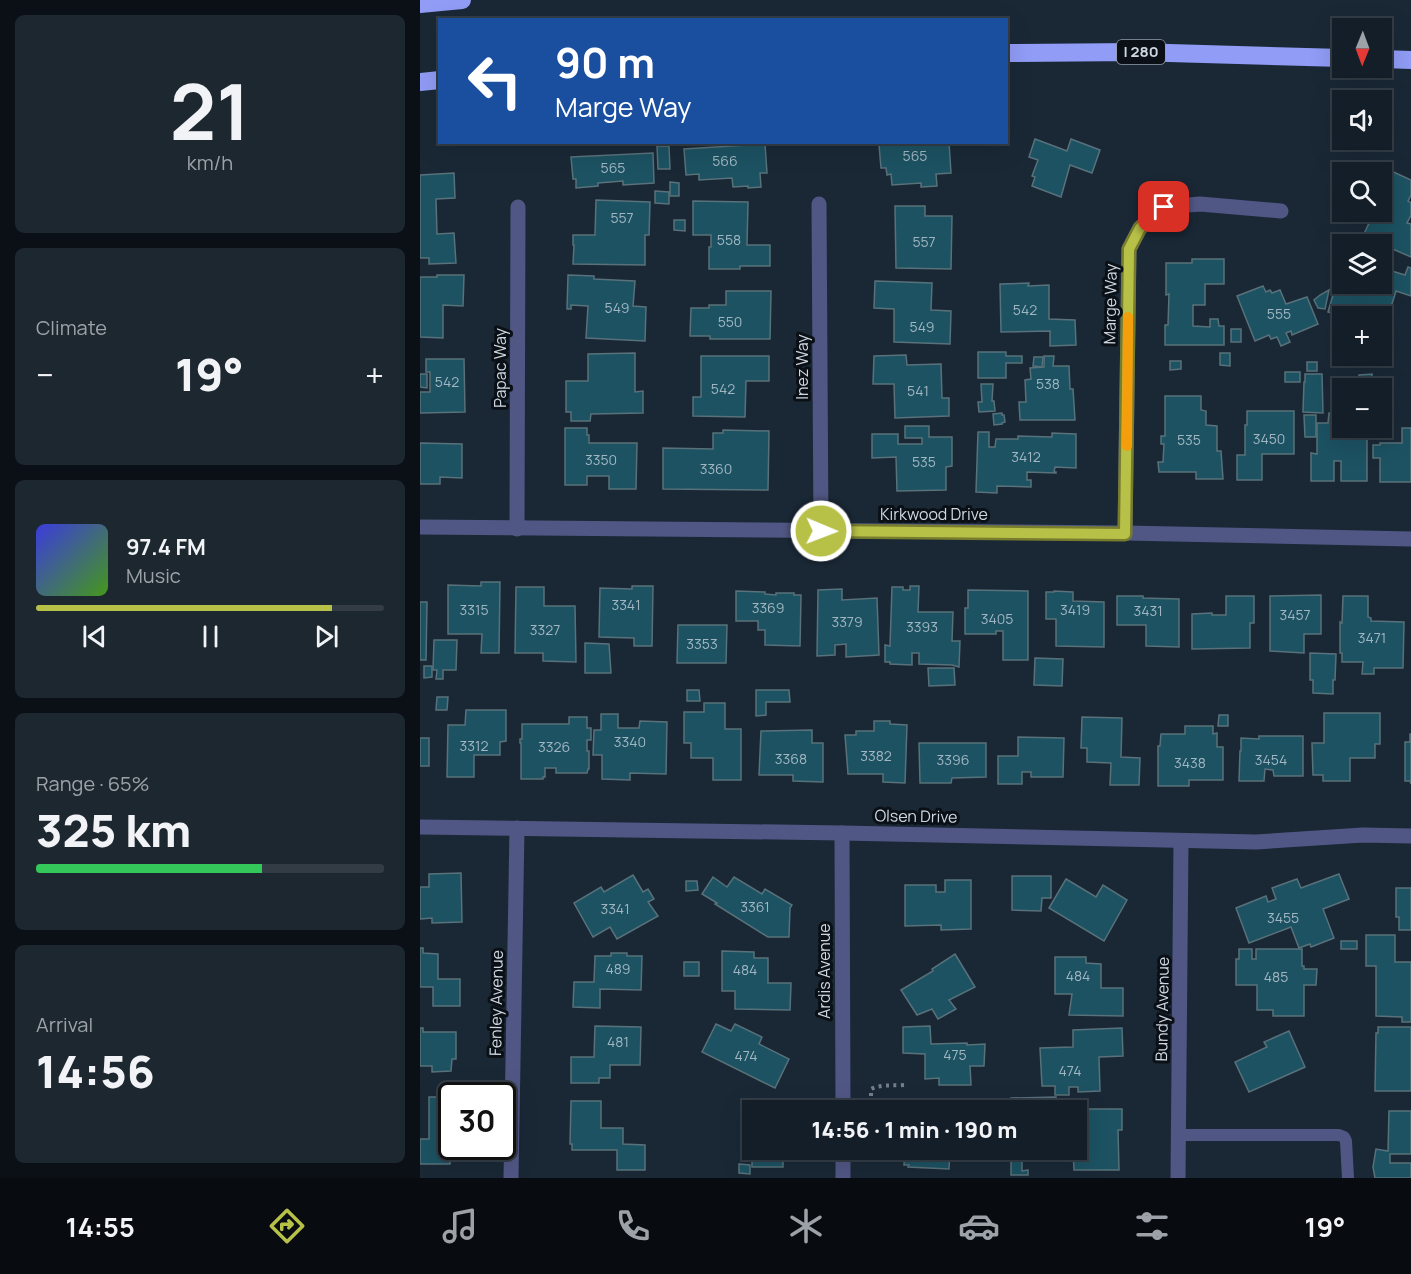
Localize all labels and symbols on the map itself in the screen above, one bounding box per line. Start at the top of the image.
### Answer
north arrow [1332,18,1392,78]
road number: I 280 [1117,40,1165,64]
house number: 565 [903,146,927,165]
house number: 566 [712,151,738,170]
house number: 565 [601,158,625,177]
pin [1138,181,1189,232]
house number: 557 [610,208,634,227]
house number: 558 [717,230,741,249]
house number: 557 [912,232,936,251]
street label: Marge Way [1098,263,1122,345]
house number: 549 [605,298,629,317]
house number: 542 [1013,300,1037,319]
house number: 555 [1267,304,1291,323]
house number: 550 [718,312,742,331]
house number: 549 [910,317,934,336]
street label: Papac Way [489,328,511,408]
street label: Inez Way [791,334,813,400]
house number: 542 [435,372,459,391]
house number: 538 [1036,374,1060,393]
house number: 542 [711,379,735,398]
house number: 541 [907,381,929,400]
house number: 3450 [1253,429,1285,448]
house number: 535 [1177,430,1201,449]
house number: 3412 [1011,447,1041,466]
house number: 3350 [585,450,617,469]
house number: 535 [912,452,936,471]
house number: 3360 [700,459,732,478]
position arrow [789,499,853,563]
street label: Kirkwood Drive [880,503,988,525]
house number: 3341 [611,595,641,614]
house number: 3369 [752,598,784,617]
house number: 3315 [459,600,489,619]
house number: 3419 [1060,600,1090,619]
house number: 3431 [1133,601,1163,620]
house number: 3457 [1279,605,1311,624]
house number: 3405 [981,609,1013,628]
house number: 3379 [831,612,863,631]
house number: 3393 [906,617,938,636]
house number: 3327 [530,620,560,639]
house number: 3471 [1358,628,1386,647]
house number: 3353 [686,634,718,653]
house number: 3340 [614,732,646,751]
house number: 3312 [460,736,488,755]
house number: 3326 [538,737,570,756]
house number: 3382 [860,746,892,765]
house number: 3368 [775,749,807,768]
house number: 3396 [937,750,969,769]
house number: 3454 [1255,750,1287,769]
house number: 3438 [1174,753,1206,772]
street label: Olsen Drive [874,804,958,828]
house number: 3361 [740,897,770,916]
house number: 3341 [600,899,630,918]
house number: 3455 [1267,908,1299,927]
street label: Ardis Avenue [813,923,835,1019]
street label: Fenley Avenue [484,950,508,1056]
street label: Bundy Avenue [1150,956,1174,1062]
house number: 489 [605,959,631,978]
house number: 484 [733,960,757,979]
house number: 484 [1066,966,1090,985]
house number: 485 [1264,967,1288,986]
house number: 481 [607,1032,629,1051]
house number: 475 [943,1045,967,1064]
house number: 474 [735,1046,757,1065]
house number: 474 [1059,1061,1081,1080]
speed limit sign: 30 [438,1082,516,1160]

